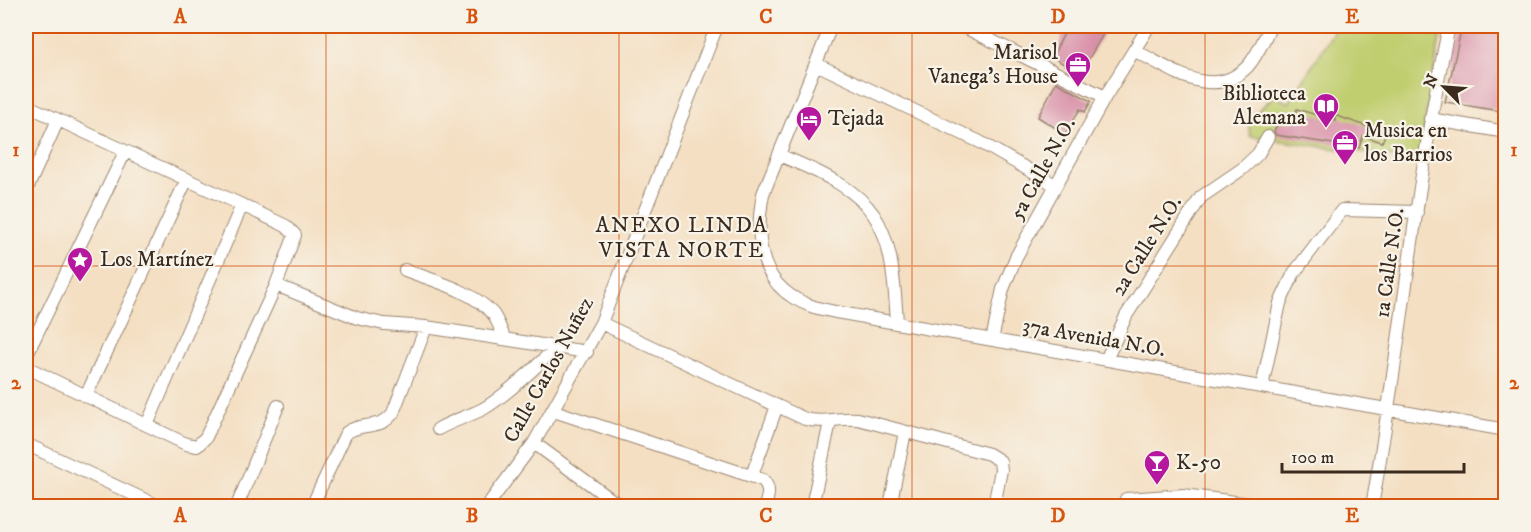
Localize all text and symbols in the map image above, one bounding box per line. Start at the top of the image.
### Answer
text: A [173,5,188,30]
text: B [466,5,478,30]
text: C [759,5,773,30]
text: D [1051,5,1066,30]
text: E [1345,5,1359,30]
place label: Marisol Vanega’s House [928,40,1059,90]
office icon: Marisol Vanega’s House [1063,50,1093,88]
north arrow [1414,57,1474,117]
text: N [1419,71,1443,91]
place label: Biblioteca Alemana [1222,81,1306,131]
library icon: Biblioteca Alemana [1311,91,1341,129]
hotel icon: Tejada [794,104,824,142]
place label: Tejada [828,106,884,132]
street label: 5a Calle N.O. [1004,113,1082,225]
place label: Musica en los Barrios [1364,118,1452,168]
office icon: Musica en los Barrios [1330,128,1360,166]
text: 1 [12,138,20,163]
text: 1 [1510,138,1518,163]
street label: 2a Calle N.O. [1106,191,1188,301]
street label: 1a Calle N.O. [1369,206,1411,320]
district label: ANEXO LINDA VISTA NORTE [595,212,769,264]
place icon: Los Martínez [65,245,95,283]
place label: Los Martínez [100,247,214,273]
street label: Calle Carlos Nuñez [498,292,600,448]
street label: 37a Avenida N.O. [1021,313,1167,363]
text: 2 [11,371,22,396]
text: 2 [1509,371,1520,396]
scale bar [1282,436,1464,474]
text: 100 m [1291,447,1334,469]
bar icon: K-50 [1142,448,1172,486]
place label: K-50 [1176,450,1221,476]
text: A [173,504,188,529]
text: B [466,504,478,529]
text: C [759,504,773,529]
text: D [1051,504,1066,529]
text: E [1345,504,1359,529]

